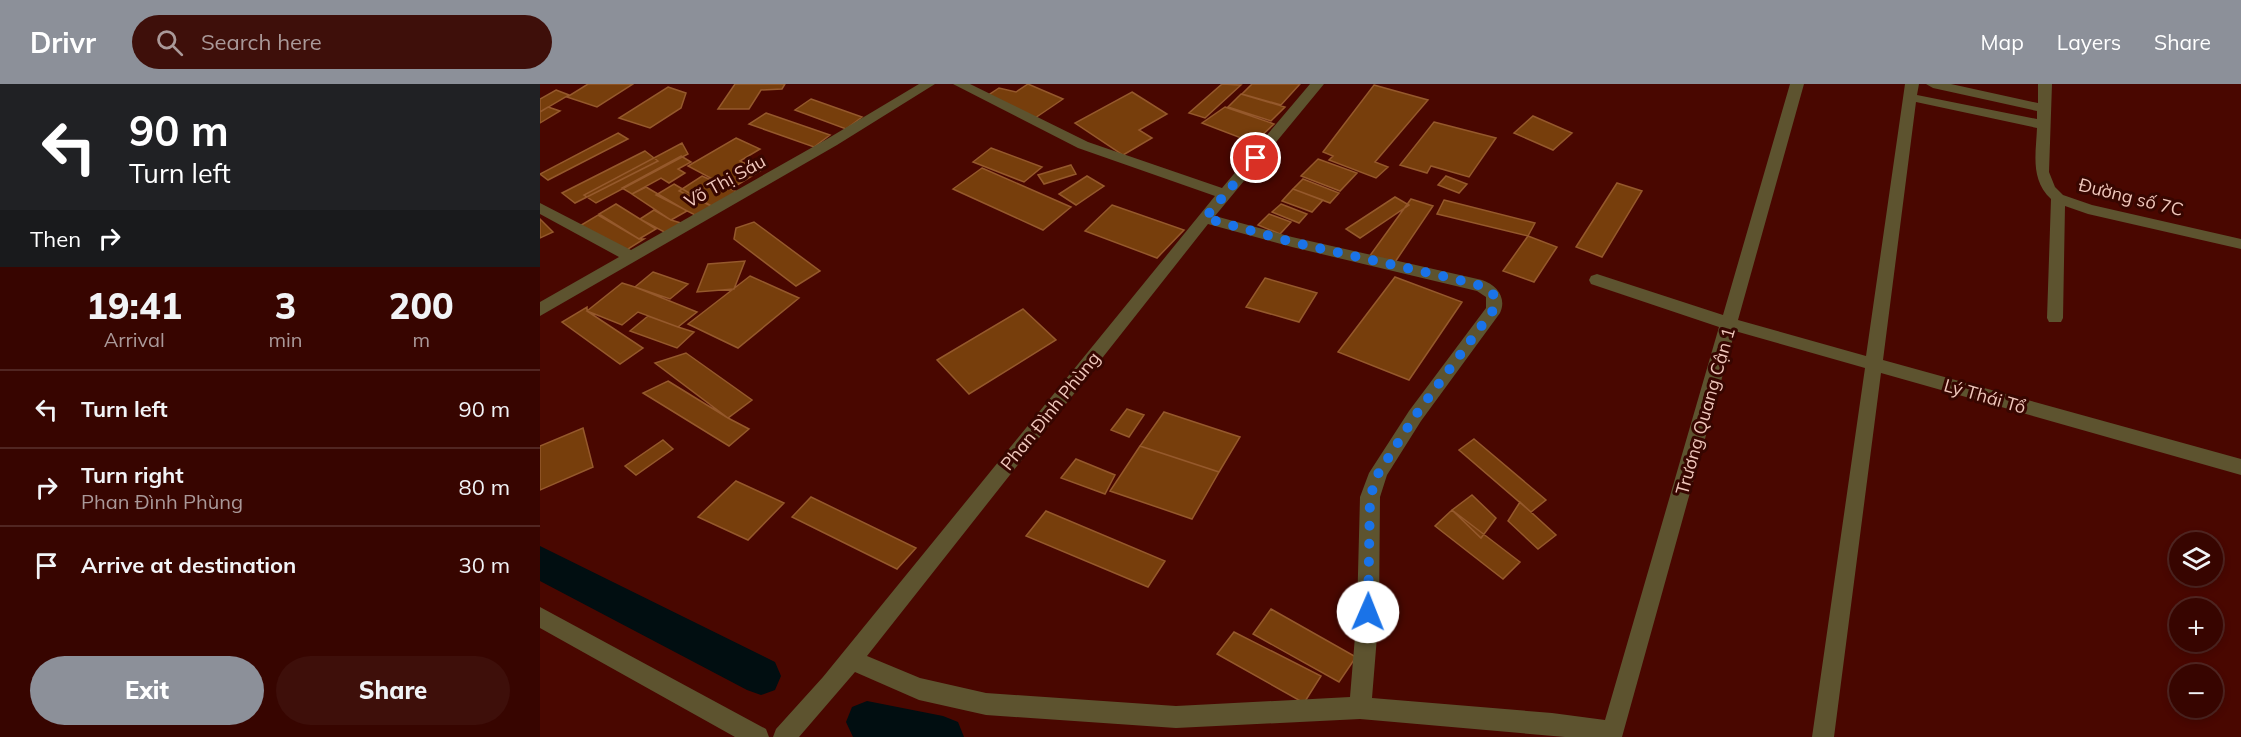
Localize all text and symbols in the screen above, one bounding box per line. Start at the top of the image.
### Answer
search box [132,15,552,69]
text: Drivr [30,25,96,60]
icon: search [153,26,186,59]
text: Search here [201,28,322,56]
text: Map [1981,29,2024,55]
text: Layers [2057,29,2121,55]
text: Share [2154,29,2211,55]
text: 90 m [129,104,229,157]
icon: left [30,108,108,186]
pin [1230,132,1281,183]
icon: arrive [1239,141,1272,174]
street label: Võ Thị Sáu [680,149,770,213]
text: Turn left [129,156,231,190]
street label: Đường số 7C [2076,173,2186,221]
icon: right [93,222,126,255]
text: Then [30,225,81,253]
text: 19:41 [86,283,182,328]
text: 3 [275,283,296,328]
text: 200 [389,283,454,328]
street label: Trương Quang Cận 1 [1670,325,1740,497]
text: Arrival [104,327,165,352]
text: min [268,327,303,352]
text: m [412,327,430,352]
street label: Phan Đình Phùng [995,347,1105,475]
street label: Lý Thái Tổ [1941,373,2029,419]
icon: left [30,393,63,426]
text: Turn left [81,395,168,423]
text: 90 m [459,395,510,423]
text: Turn right [81,461,184,489]
icon: right [30,471,63,504]
text: 80 m [459,473,510,501]
text: Phan Đình Phùng [81,489,243,514]
map controls [2169,532,2223,718]
button: layers [2169,532,2223,586]
icon: arrive [30,549,63,582]
text: Arrive at destination [81,551,296,579]
text: 30 m [459,551,510,579]
position arrow [1336,580,1400,644]
button: + [2169,598,2223,652]
button: Exit [30,656,264,725]
button: Share [276,656,510,725]
button: − [2169,664,2223,718]

